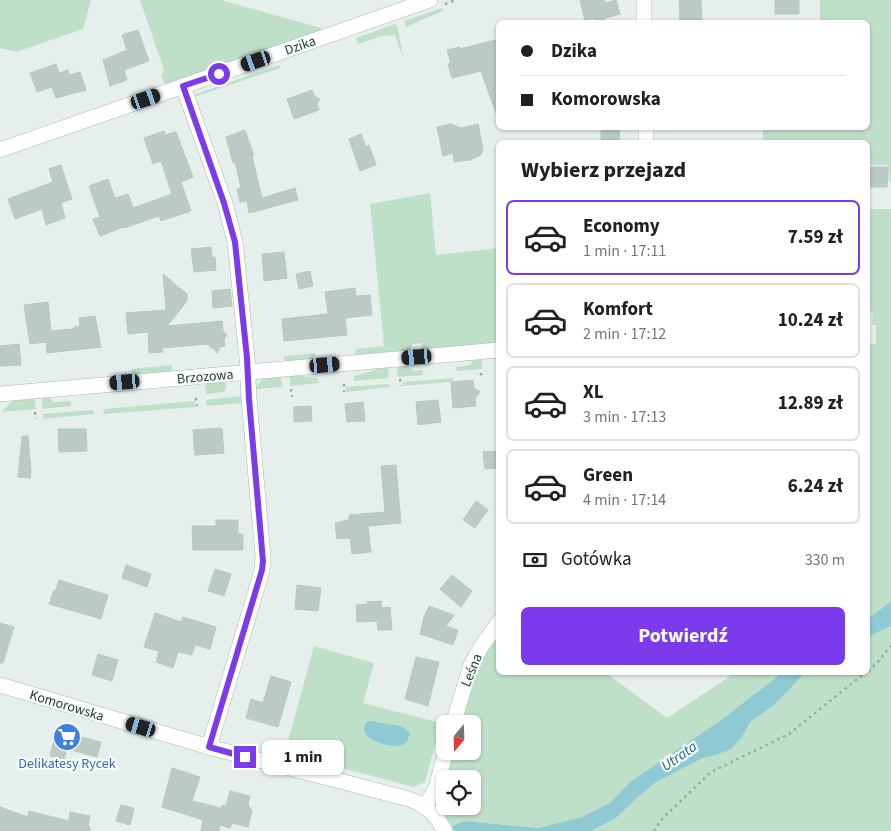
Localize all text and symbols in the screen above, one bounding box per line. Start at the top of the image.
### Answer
street label: Dzika [282,31,319,61]
text: Dzika [551,38,597,65]
car [239,49,272,73]
route start [208,63,230,85]
text: Komorowska [551,86,661,113]
car [129,87,162,111]
text: Wybierz przejazd [521,154,686,186]
text: Economy [583,213,660,240]
icon: car [523,215,568,260]
text: 7.59 zł [788,224,843,251]
text: 1 min · 17:11 [583,240,666,262]
text: Komfort [583,296,653,323]
icon: car [523,298,568,343]
text: 10.24 zł [778,307,843,334]
text: 2 min · 17:12 [583,323,666,345]
car [401,348,432,366]
car [309,356,340,374]
street label: Brzozowa [176,365,234,389]
car [109,373,140,391]
text: XL [583,379,604,406]
icon: car [523,381,568,426]
text: 12.89 zł [778,390,843,417]
text: 3 min · 17:13 [583,406,666,428]
text: Green [583,462,633,489]
icon: car [523,464,568,509]
text: 6.24 zł [788,473,843,500]
text: 4 min · 17:14 [583,489,666,511]
icon: cash [521,546,549,574]
text: Gotówka [561,546,632,573]
text: 330 m [805,549,845,571]
button: Potwierdź [521,607,845,665]
street label: Leśna [456,651,488,690]
street label: Komorowska [27,685,106,727]
car [124,715,157,739]
north arrow [436,715,481,760]
map controls [436,715,481,815]
supermarket icon: Delikatesy Rycek [52,722,82,752]
water label: Utrata [657,736,702,776]
callout: 1 min [262,740,345,774]
route end [234,746,256,768]
text: 1 min [284,746,322,768]
place label: Delikatesy Rycek [18,754,116,774]
button: locate [436,770,481,815]

